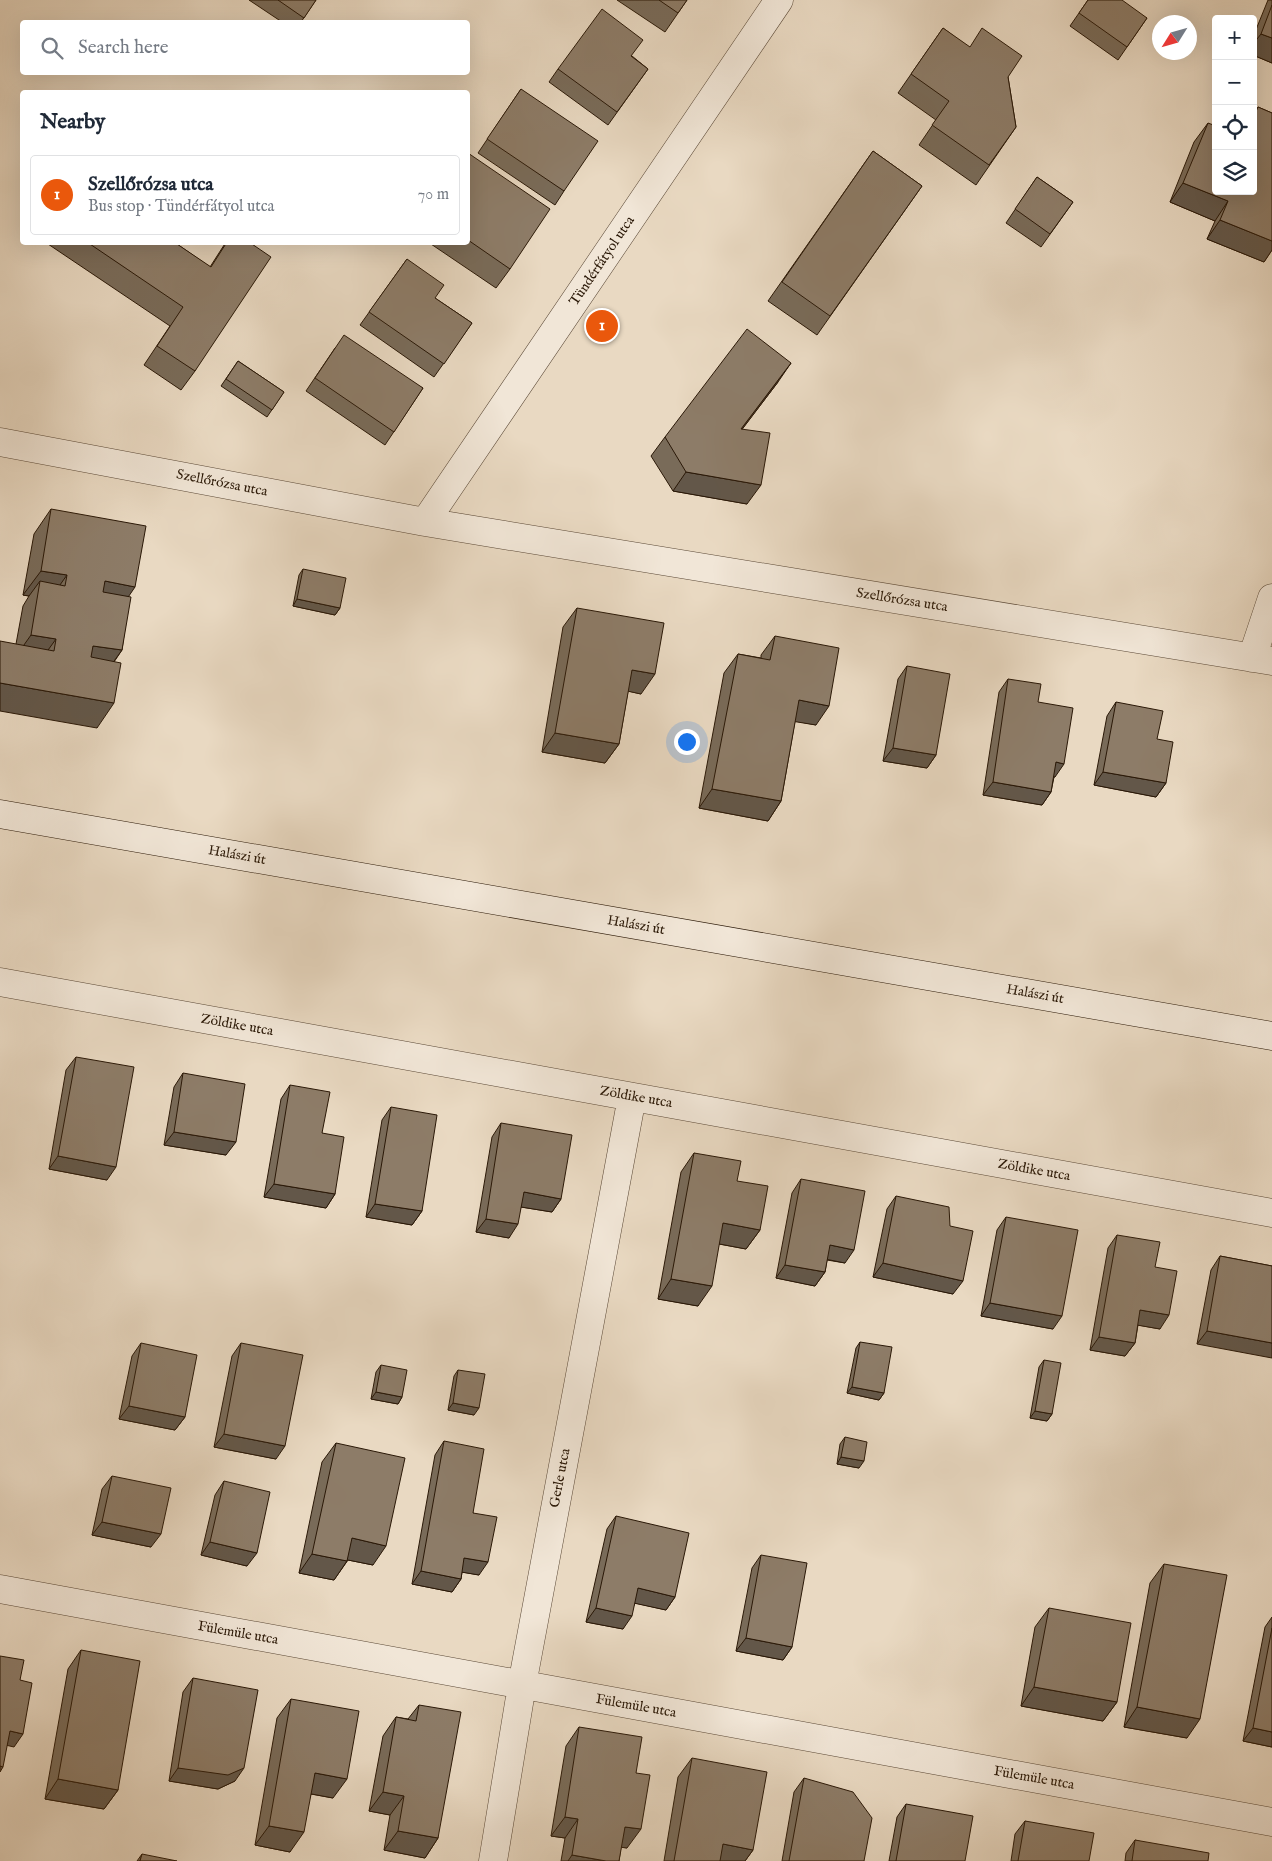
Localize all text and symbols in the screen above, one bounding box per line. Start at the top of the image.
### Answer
north arrow [1152,15,1197,60]
map controls [1212,15,1257,195]
button: + [1212,15,1257,60]
search box [20,20,470,75]
icon: search [38,34,66,62]
text: Search here [78,36,169,60]
button: − [1212,60,1257,105]
button: locate [1212,105,1257,150]
text: Nearby [40,109,105,136]
button: layers [1212,150,1257,195]
text: Szellőrózsa utca [88,173,214,197]
text: 1 [54,185,60,205]
text: 70 m [418,185,449,205]
text: Bus stop · Tündérfátyol utca [88,197,275,217]
street label: Tündérfátyol utca [565,212,639,309]
pin: 1 [586,307,618,345]
street label: Szellőrózsa utca [175,465,270,501]
street label: Szellőrózsa utca [855,584,950,616]
your location [674,729,700,755]
street label: Halászi út [207,841,267,869]
street label: Halászi út [606,911,666,939]
street label: Halászi út [1005,980,1065,1008]
street label: Zöldike utca [199,1010,276,1040]
street label: Zöldike utca [598,1082,675,1112]
street label: Zöldike utca [996,1155,1073,1185]
street label: Gerle utca [545,1446,575,1509]
street label: Fülemüle utca [196,1617,281,1649]
street label: Fülemüle utca [594,1690,679,1722]
street label: Fülemüle utca [992,1762,1077,1794]

